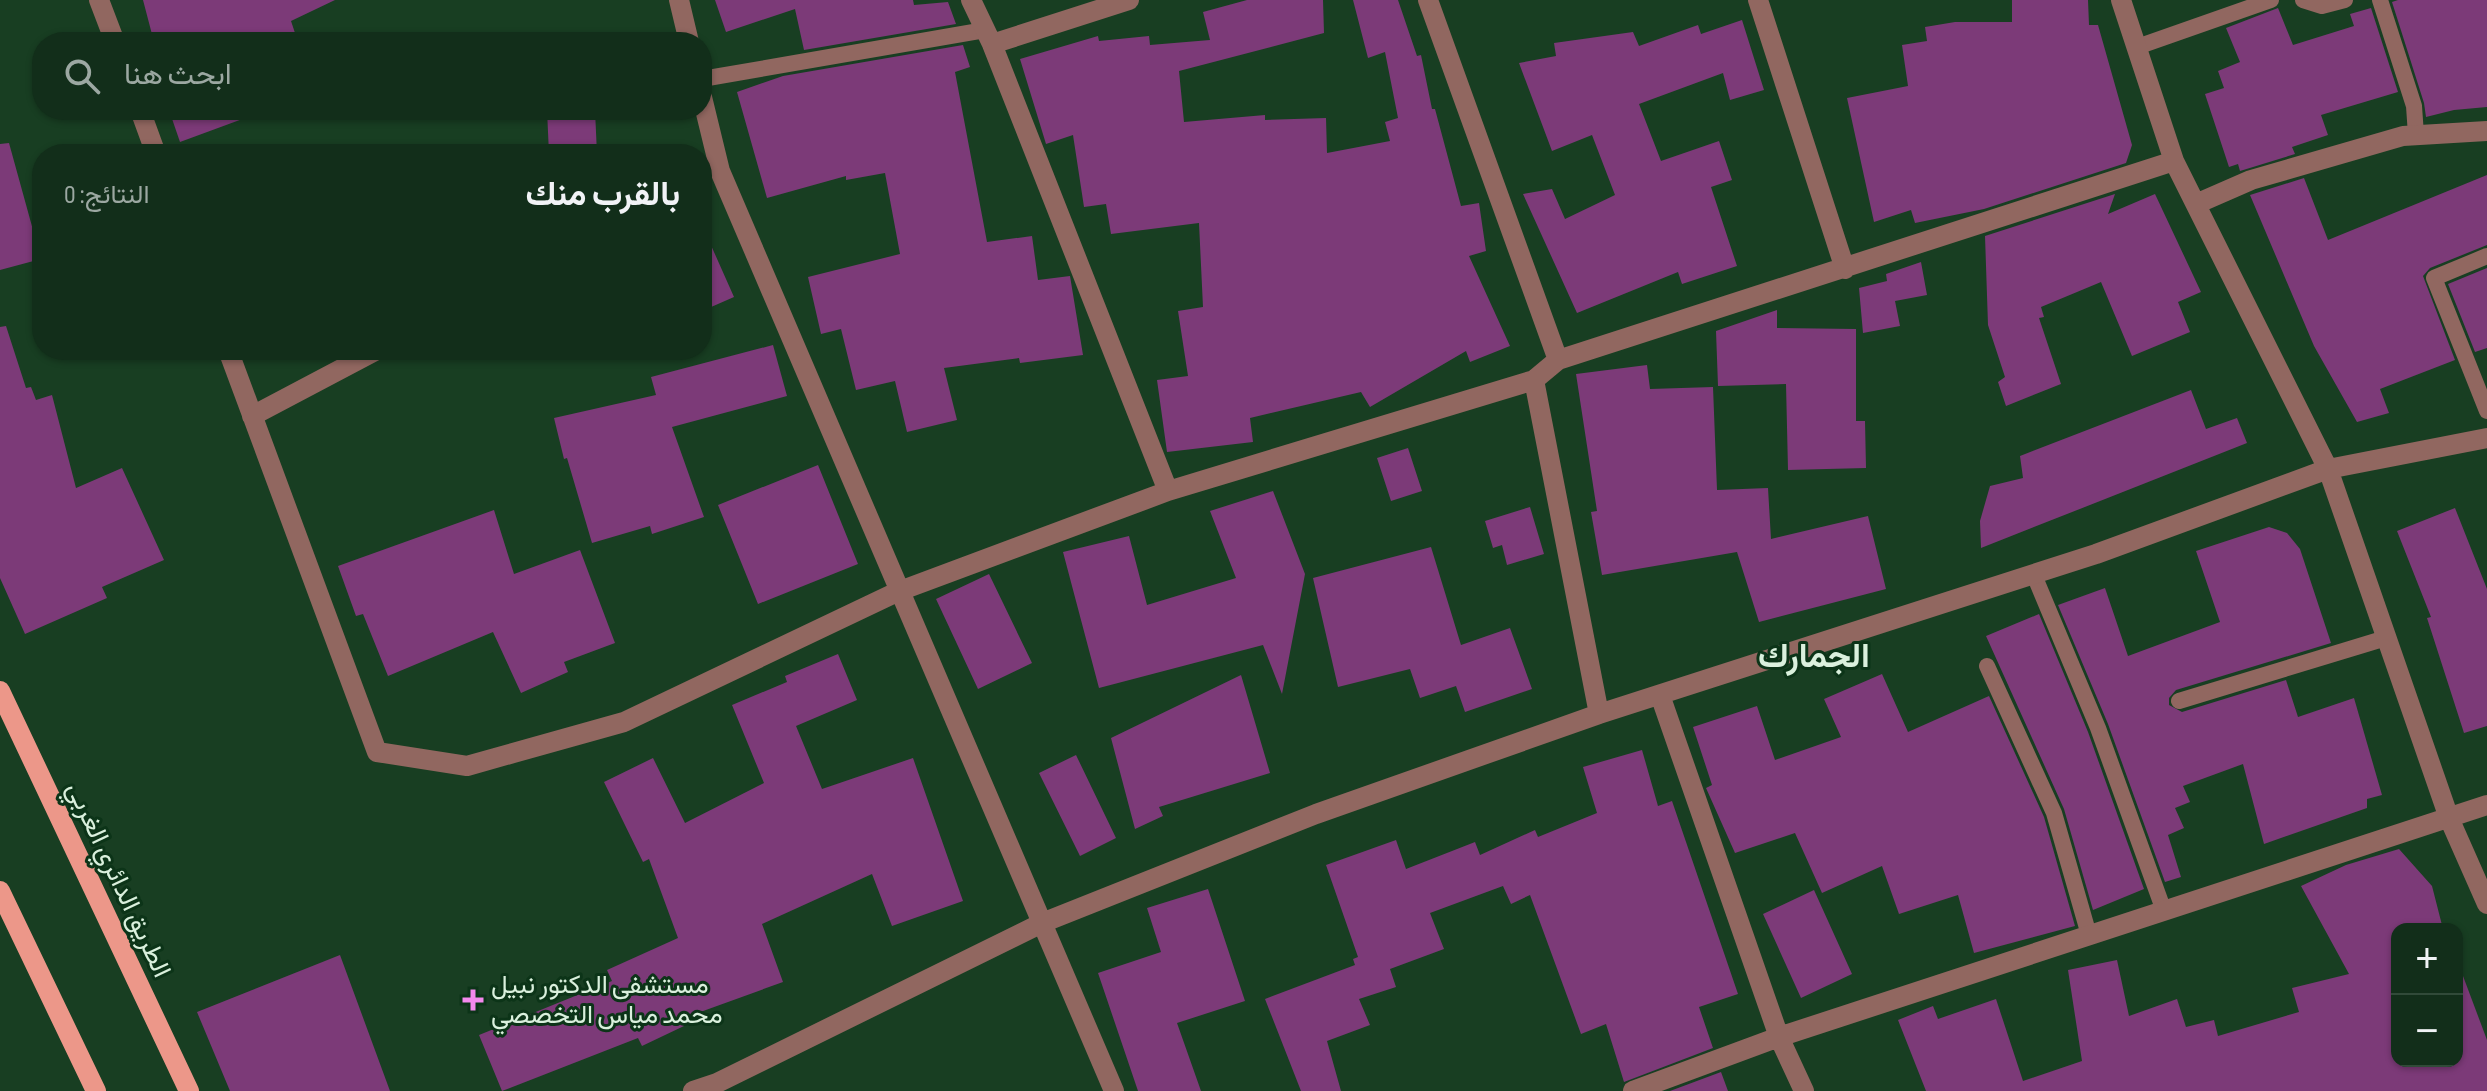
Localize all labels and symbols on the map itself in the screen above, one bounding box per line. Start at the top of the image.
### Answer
district label: الجمارك [1758,636,1870,677]
street label: الطريق الدائري الغربي [56,777,177,984]
place label: مستشفى الدكتور نبيل محمد مياس التخصصي [491,970,723,1035]
marker: مستشفى الدكتور نبيل محمد مياس التخصصي [462,989,484,1011]

